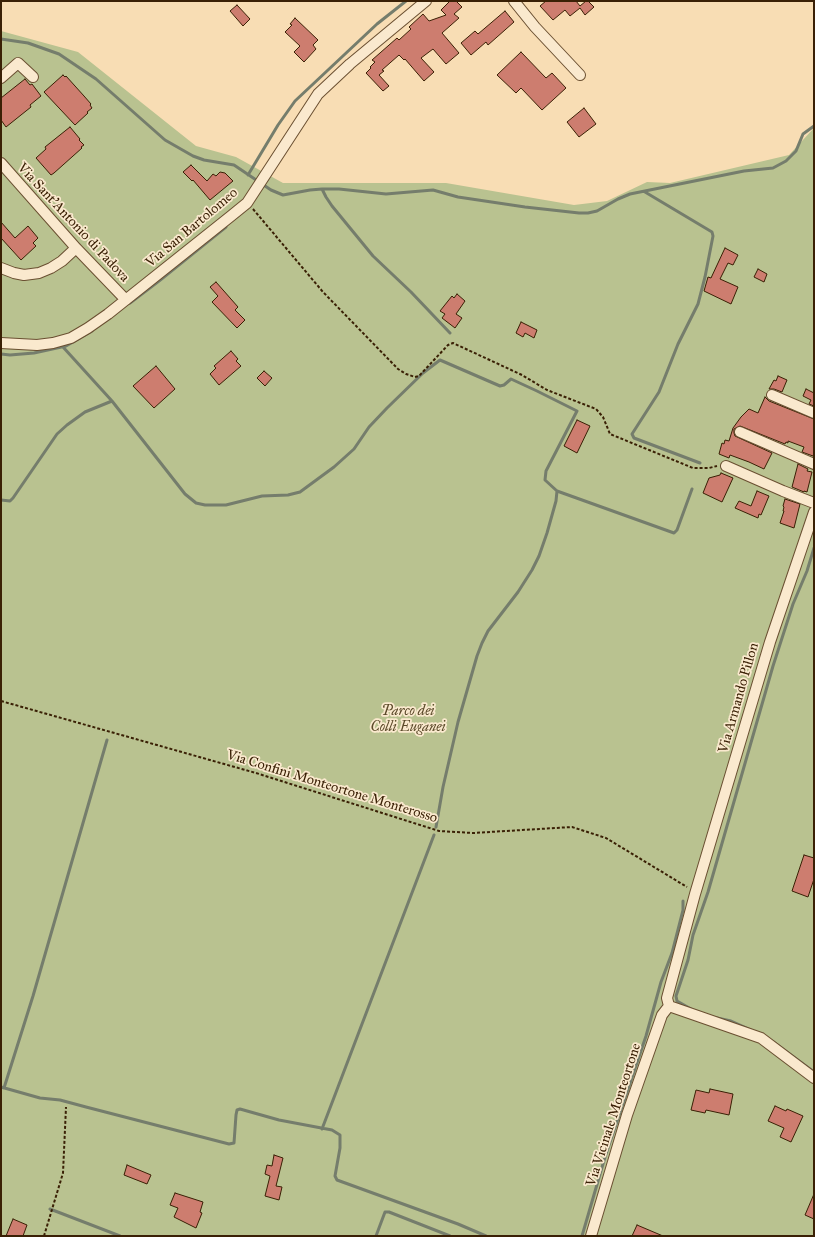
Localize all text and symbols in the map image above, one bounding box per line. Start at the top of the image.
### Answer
street label: Via Sant'Antonio di Padova [13,160,133,286]
street label: Via San Bartolomeo [143,185,241,271]
street label: Via Armando Pillon [715,641,763,755]
park label: Parco dei Colli Euganei [370,704,446,736]
street label: Via Confini Monteortone Monterosso [225,747,439,827]
street label: Via Vicinale Monteortone [583,1041,645,1189]

